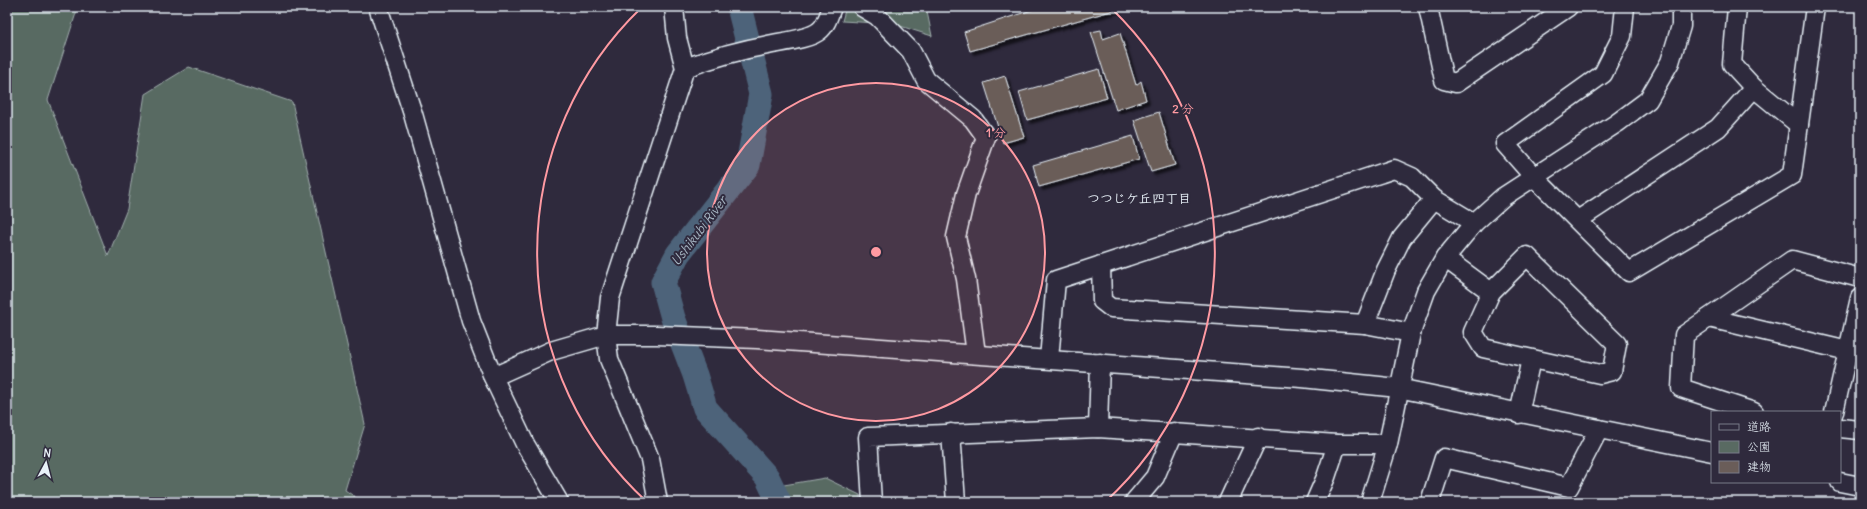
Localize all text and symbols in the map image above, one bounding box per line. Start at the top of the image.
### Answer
text: 2 分 [1172,101,1194,116]
text: 1 分 [986,125,1006,140]
district label: つつじケ丘四丁目 [1087,190,1191,207]
water label: Ushikubi River [667,192,732,269]
centre of rings [869,245,883,259]
legend [1711,411,1841,483]
text: 道路 [1747,419,1771,434]
text: 公園 [1747,439,1771,454]
north arrow [26,443,66,483]
text: N [43,446,52,460]
text: 建物 [1747,459,1771,474]

